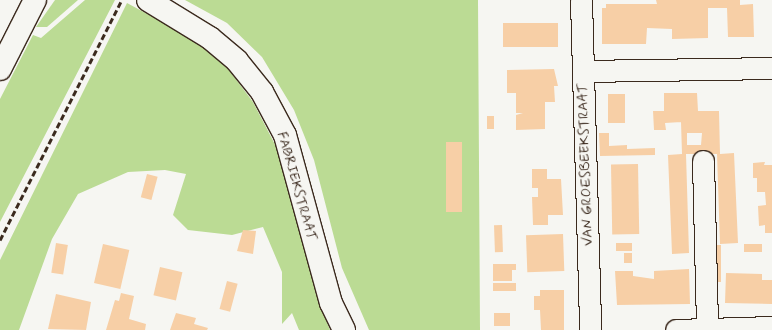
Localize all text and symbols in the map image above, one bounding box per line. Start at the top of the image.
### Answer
street label: VAN GROESBEEKSTRAAT [574,85,596,245]
street label: FABRIEKSTRAAT [273,130,321,242]

